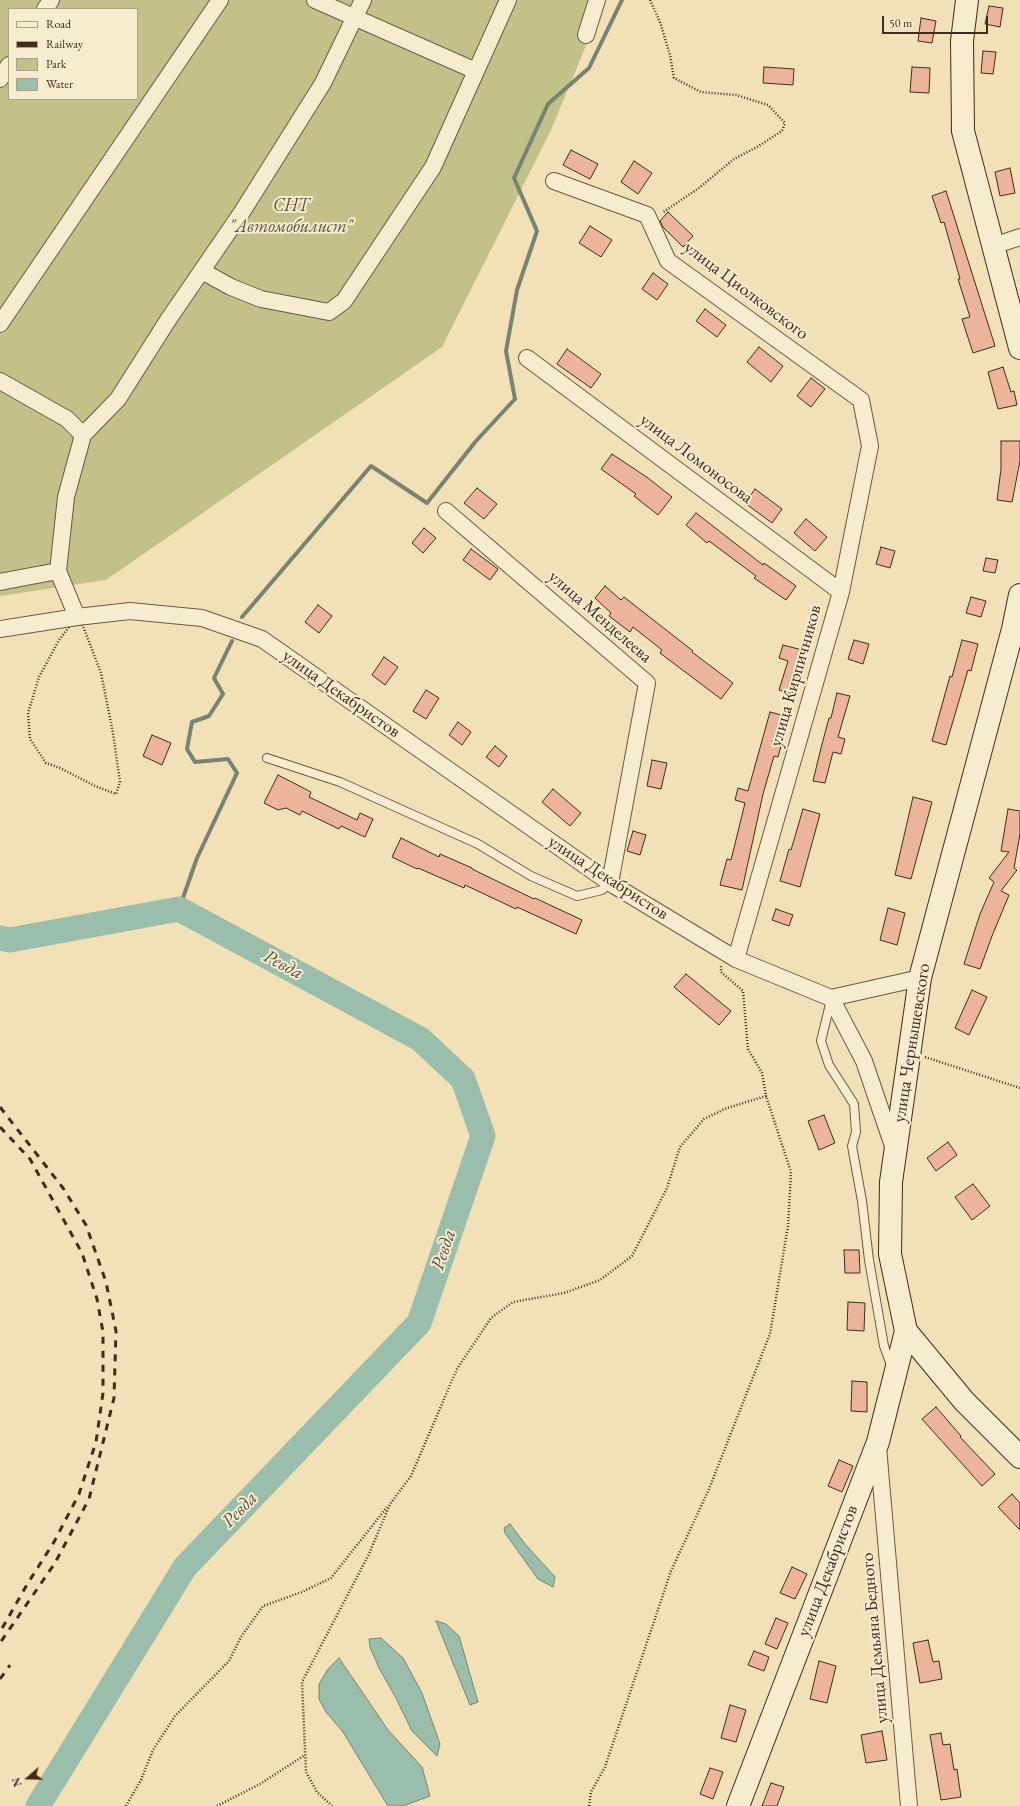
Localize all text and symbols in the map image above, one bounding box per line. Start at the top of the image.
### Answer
legend [8,8,138,100]
scale bar [884,8,990,34]
text: 50 m [889,15,912,31]
text: Road [46,16,71,32]
text: Railway [46,36,83,52]
text: Park [46,56,66,72]
text: Water [46,76,73,92]
park label: СНТ "Автомобилист" [229,195,353,238]
street label: улица Циолковского [679,237,813,345]
street label: улица Ломоносова [635,409,757,509]
street label: улица Менделеева [544,566,656,668]
street label: улица Кирпичников [765,603,827,749]
street label: улица Декабристов [278,645,404,743]
street label: улица Декабристов [544,831,672,925]
water label: Ревда [259,945,307,985]
street label: улица Чернышевского [889,962,935,1124]
water label: Ревда [426,1227,462,1273]
water label: Ревда [217,1487,263,1533]
street label: улица Декабристов [793,1502,863,1640]
street label: улица Демьяна Бедного [857,1552,893,1724]
north arrow [8,1758,48,1798]
text: N [9,1776,25,1789]

